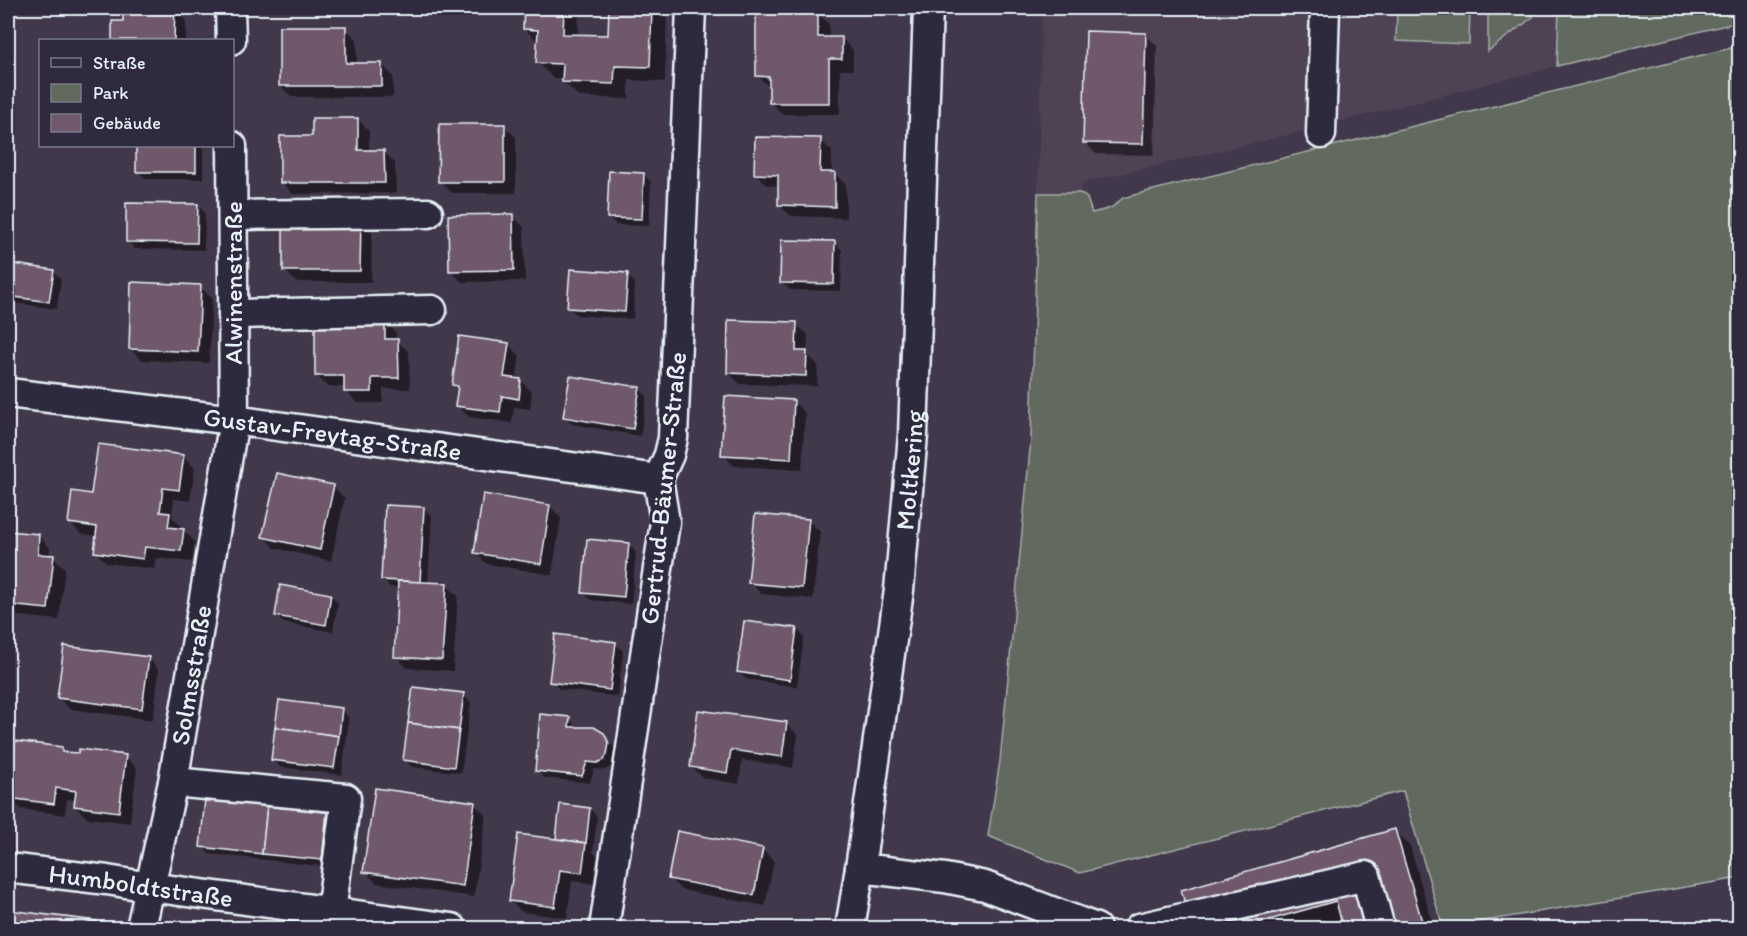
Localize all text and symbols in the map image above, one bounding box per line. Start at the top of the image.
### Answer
legend [39,39,234,147]
text: Straße [93,52,146,74]
text: Park [93,82,128,104]
text: Gebäude [93,112,161,134]
street label: Alwinenstraße [217,201,249,365]
street label: Gertrud-Bäumer-Straße [633,350,693,626]
street label: Gustav-Freytag-Straße [202,400,464,467]
street label: Moltkering [888,409,930,532]
street label: Solmsstraße [164,603,219,747]
street label: Humboldtstraße [47,857,235,914]

